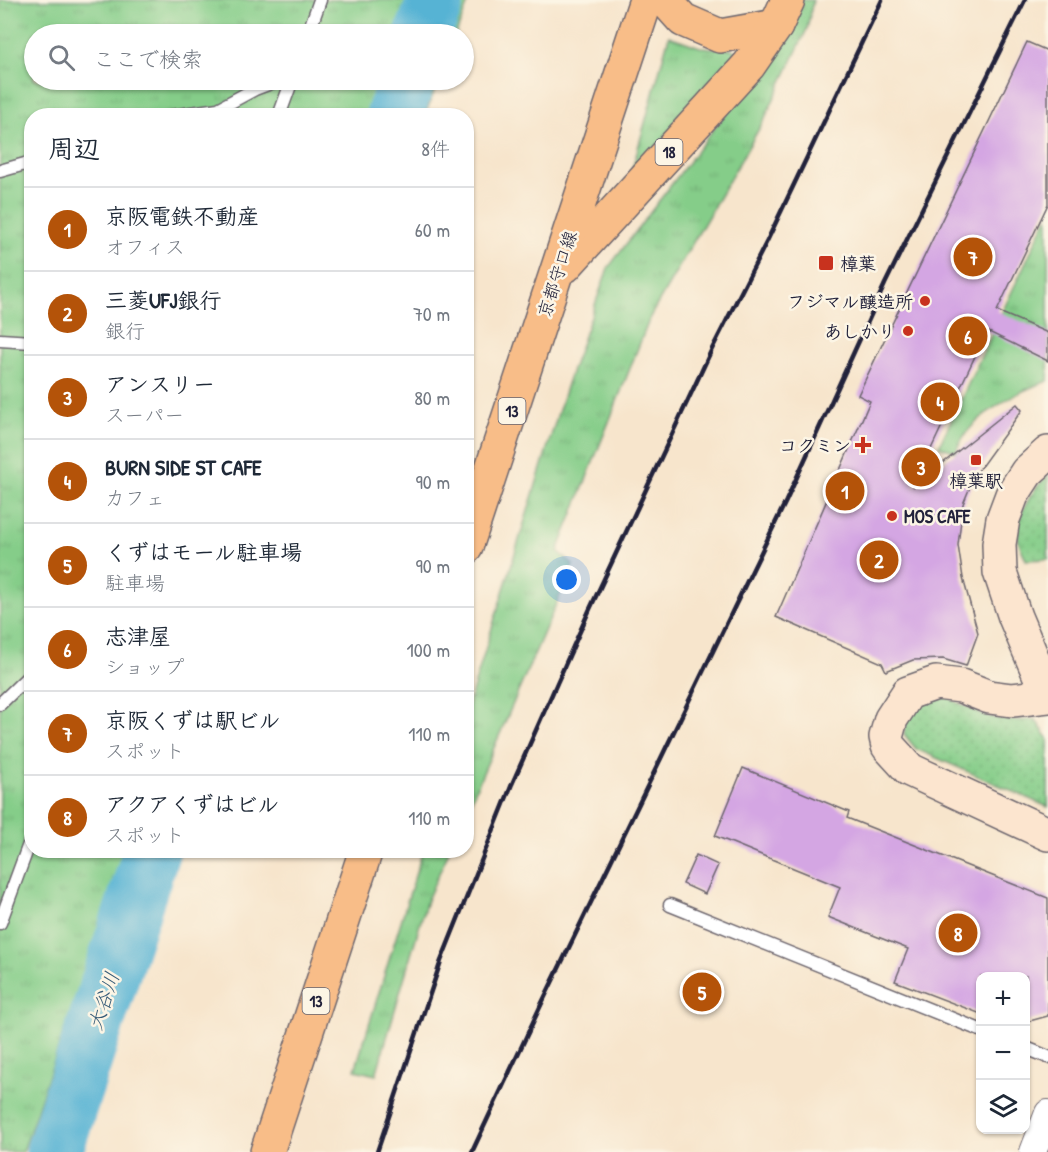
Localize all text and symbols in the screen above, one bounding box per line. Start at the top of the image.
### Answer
search box [24,24,474,90]
icon: search [45,41,78,74]
text: ここで検索 [93,44,203,74]
text: 周辺 [48,131,100,166]
text: 8件 [421,135,450,162]
road number: 18 [656,139,682,165]
text: 京阪電鉄不動産 [105,201,259,231]
text: 1 [64,216,71,243]
text: 60 m [415,216,450,243]
street label: 京都守口線 [531,227,583,321]
text: オフィス [105,233,185,260]
pin: 7 [954,234,992,280]
place label: 樟葉 [840,251,876,276]
marker: 樟葉 [817,254,835,272]
text: 三菱UFJ銀行 [105,285,222,315]
place label: フジマル醸造所 [787,289,913,314]
marker: フジマル醸造所 [918,294,932,308]
text: 2 [63,300,72,327]
text: 70 m [413,300,450,327]
pin: 6 [948,314,988,358]
text: 銀行 [105,317,145,344]
place label: あしかり [824,319,896,344]
marker: あしかり [901,324,915,338]
text: アンスリー [105,369,215,399]
pin: 4 [920,380,960,424]
text: 3 [63,384,72,411]
text: 80 m [414,384,450,411]
road number: 13 [498,398,526,424]
text: スーパー [105,401,184,428]
place label: コクミン [779,433,851,458]
marker: コクミン [856,438,870,452]
pin: 3 [902,444,940,490]
text: BURN SIDE ST CAFE [105,452,262,482]
marker: 樟葉駅 [969,453,983,467]
text: 4 [64,468,71,495]
text: 90 m [416,468,450,495]
pin: 1 [826,468,864,514]
place label: 樟葉駅 [949,468,1003,493]
text: カフェ [105,484,165,511]
place label: MOS CAFE [904,504,972,529]
marker: MOS CAFE [885,509,899,523]
text: くずはモール駐車場 [105,537,302,567]
pin: 2 [860,538,898,582]
text: 5 [63,552,72,579]
text: 90 m [416,552,450,579]
your location [552,565,581,594]
text: 駐車場 [105,569,165,596]
text: 志津屋 [105,621,171,651]
text: 6 [64,636,71,663]
text: 100 m [407,636,450,663]
text: ショップ [105,653,184,680]
text: 京阪くずは駅ビル [105,705,281,735]
text: 7 [63,720,72,747]
text: 110 m [408,720,450,747]
text: スポット [105,737,185,764]
text: アクアくずはビル [105,789,279,819]
text: 8 [63,804,72,831]
text: 110 m [408,804,450,831]
text: スポット [105,821,185,848]
pin: 8 [938,910,978,956]
water label: 大谷川 [81,968,125,1034]
pin: 5 [682,970,722,1014]
map controls [976,972,1030,1134]
button: + [976,972,1030,1026]
road number: 13 [302,988,330,1014]
button: − [976,1026,1030,1080]
button: layers [976,1080,1030,1134]

